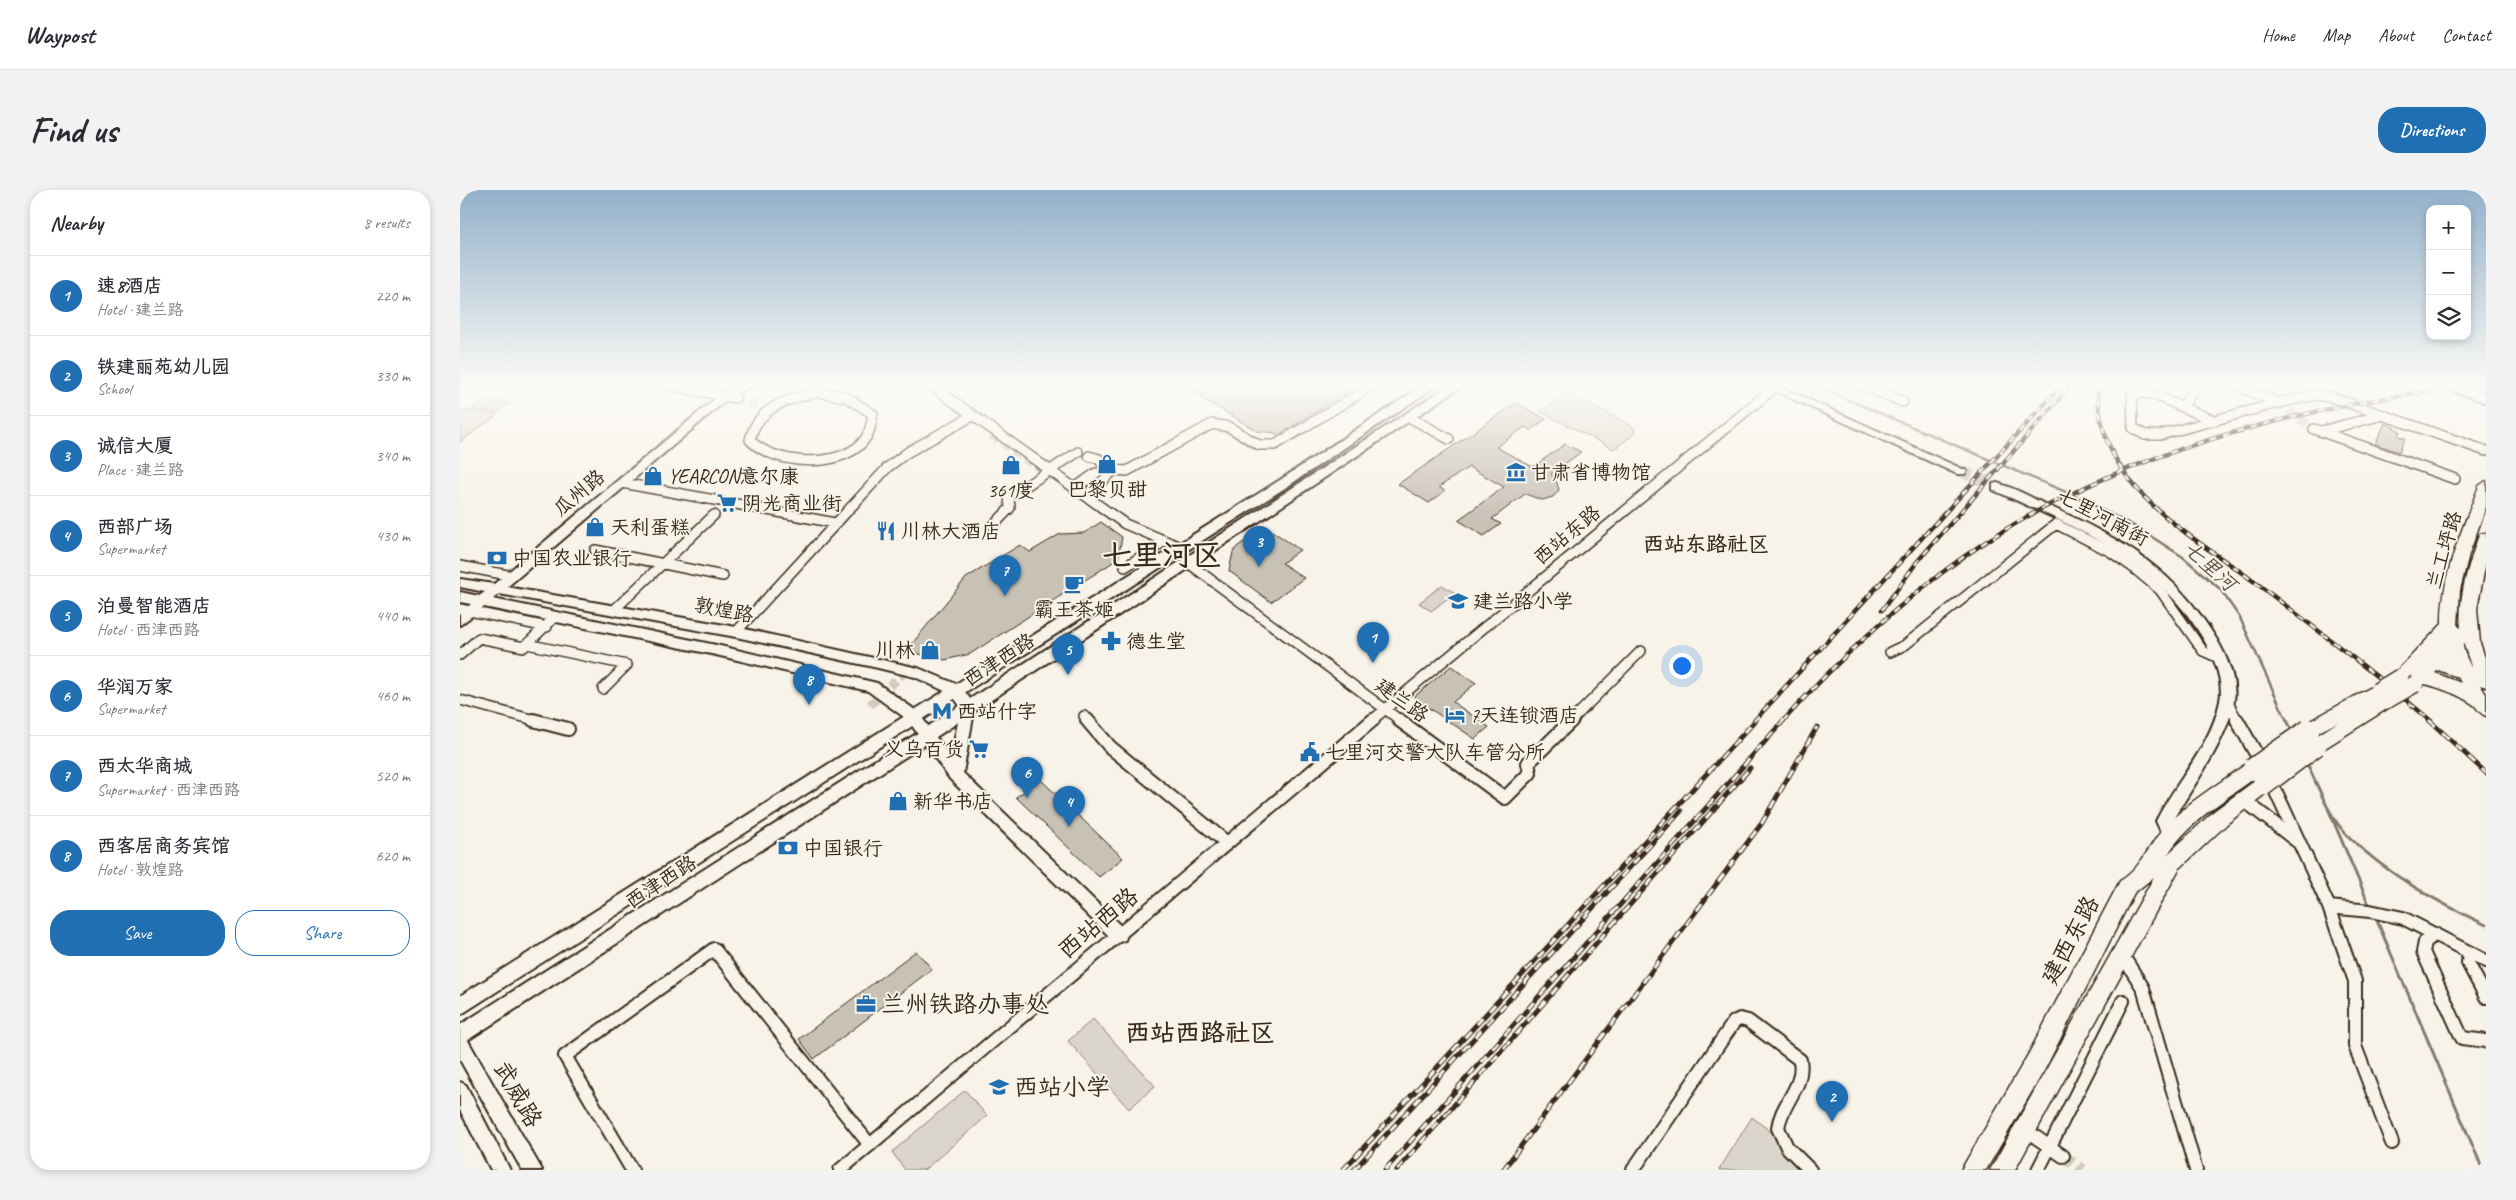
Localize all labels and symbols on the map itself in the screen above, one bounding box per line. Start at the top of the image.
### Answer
shop icon: 巴黎贝甜 [1096,453,1118,475]
shop icon: 361度 [1000,454,1022,476]
place label: 甘肃省博物馆 [1531,460,1651,485]
museum icon: 甘肃省博物馆 [1505,461,1527,483]
street label: 瓜州路 [548,463,611,522]
place label: YEARCON意尔康 [668,464,799,489]
shop icon: YEARCON意尔康 [642,465,664,487]
place label: 巴黎贝甜 [1067,477,1147,502]
place label: 361度 [988,478,1035,503]
street label: 七里河南街 [2053,482,2153,552]
place label: 阴光商业街 [742,491,842,516]
supermarket icon: 阴光商业街 [716,492,738,514]
street label: 西站东路 [1528,499,1606,570]
street label: 兰工坪路 [2421,507,2467,592]
place label: 天利蛋糕 [610,515,690,540]
shop icon: 天利蛋糕 [584,516,606,538]
place label: 川林大酒店 [901,519,1001,544]
restaurant icon: 川林大酒店 [875,520,897,542]
pin: 3 [1243,526,1275,567]
district label: 西站东路社区 [1643,531,1769,557]
water label: 七里河 [2178,535,2244,599]
district label: 七里河区 [1102,536,1222,574]
place label: 中国农业银行 [512,546,632,571]
bank icon: 中国农业银行 [486,547,508,569]
pin: 7 [989,555,1021,596]
cafe icon: 霸王茶姬 [1063,573,1085,595]
place label: 建兰路小学 [1473,589,1573,614]
school or university icon: 建兰路小学 [1447,590,1469,612]
street label: 敦煌路 [692,592,757,628]
place label: 霸王茶姬 [1034,597,1114,622]
pin: 1 [1357,622,1389,663]
street label: 西津西路 [959,627,1040,692]
place label: 德生堂 [1126,629,1186,654]
pharmacy icon: 德生堂 [1100,630,1122,652]
pin: 5 [1052,634,1084,675]
place label: 川林 [875,638,915,663]
shop icon: 川林 [919,639,941,661]
your location [1669,653,1695,679]
pin: 8 [793,664,825,705]
street label: 建兰路 [1370,672,1434,728]
place label: 西站什字 [957,699,1037,724]
metro station icon: 西站什字 [931,700,953,722]
place label: 7天连锁酒店 [1470,703,1579,728]
hotel icon: 7天连锁酒店 [1444,704,1466,726]
place label: 义乌百货 [884,737,964,762]
supermarket icon: 义乌百货 [968,738,990,760]
place label: 七里河交警大队车管分所 [1325,740,1545,765]
public building icon: 七里河交警大队车管分所 [1299,741,1321,763]
pin: 6 [1011,757,1043,798]
pin: 4 [1053,786,1085,827]
place label: 新华书店 [913,789,993,814]
shop icon: 新华书店 [887,790,909,812]
place label: 中国银行 [803,836,883,861]
bank icon: 中国银行 [777,837,799,859]
street label: 西津西路 [621,849,702,914]
street label: 西站西路 [1052,881,1144,965]
street label: 建西东路 [2034,891,2106,989]
place label: 兰州铁路办事处 [881,989,1049,1019]
office icon: 兰州铁路办事处 [855,993,877,1015]
district label: 西站西路社区 [1125,1017,1275,1049]
street label: 武威路 [487,1055,549,1133]
place label: 西站小学 [1014,1072,1110,1102]
school or university icon: 西站小学 [988,1076,1010,1098]
pin: 2 [1816,1081,1848,1122]

